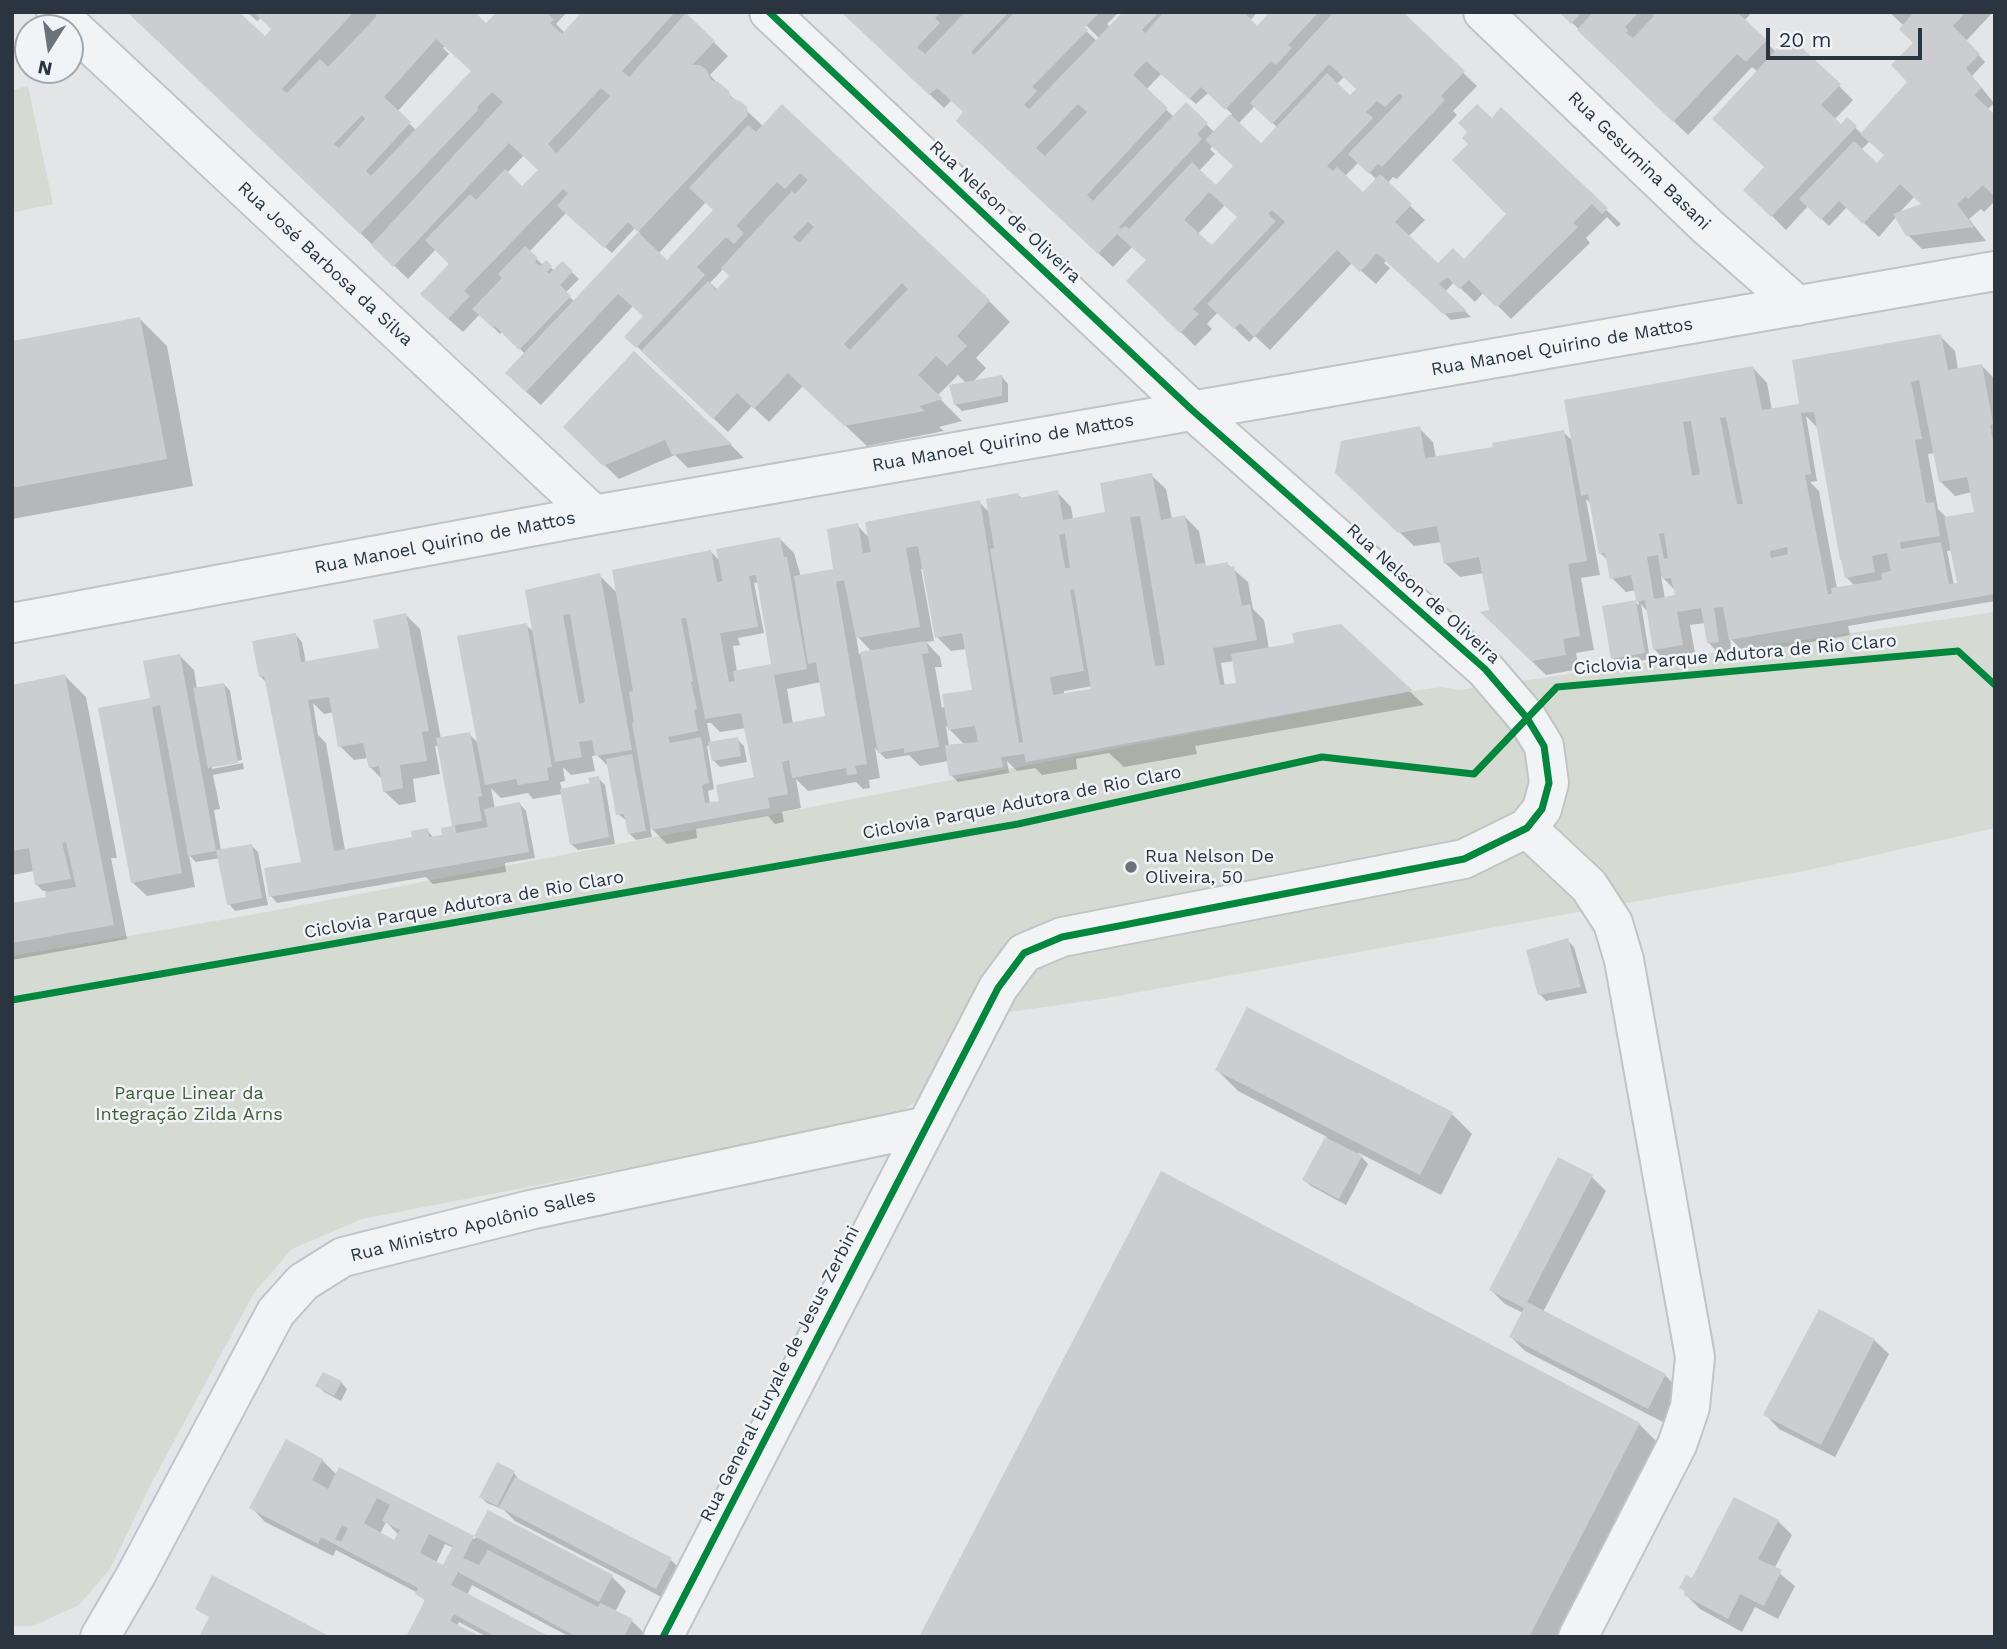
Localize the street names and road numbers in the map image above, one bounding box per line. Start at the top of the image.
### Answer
street label: Rua Gesumina Basani [1563,87,1715,235]
street label: Rua Nelson de Oliveira [925,136,1085,288]
street label: Rua José Barbosa da Silva [233,177,417,351]
street label: Rua Manoel Quirino de Mattos [1429,313,1695,381]
street label: Rua Manoel Quirino de Mattos [870,409,1136,477]
street label: Rua Manoel Quirino de Mattos [313,507,577,579]
street label: Rua Nelson de Oliveira [1342,519,1504,669]
street label: Ciclovia Parque Adutora de Rio Claro [1573,630,1897,680]
street label: Ciclovia Parque Adutora de Rio Claro [861,761,1183,845]
street label: Ciclovia Parque Adutora de Rio Claro [302,866,626,944]
street label: Rua Ministro Apolônio Salles [348,1185,598,1267]
street label: Rua General Euryale de Jesus Zerbini [696,1222,864,1526]

